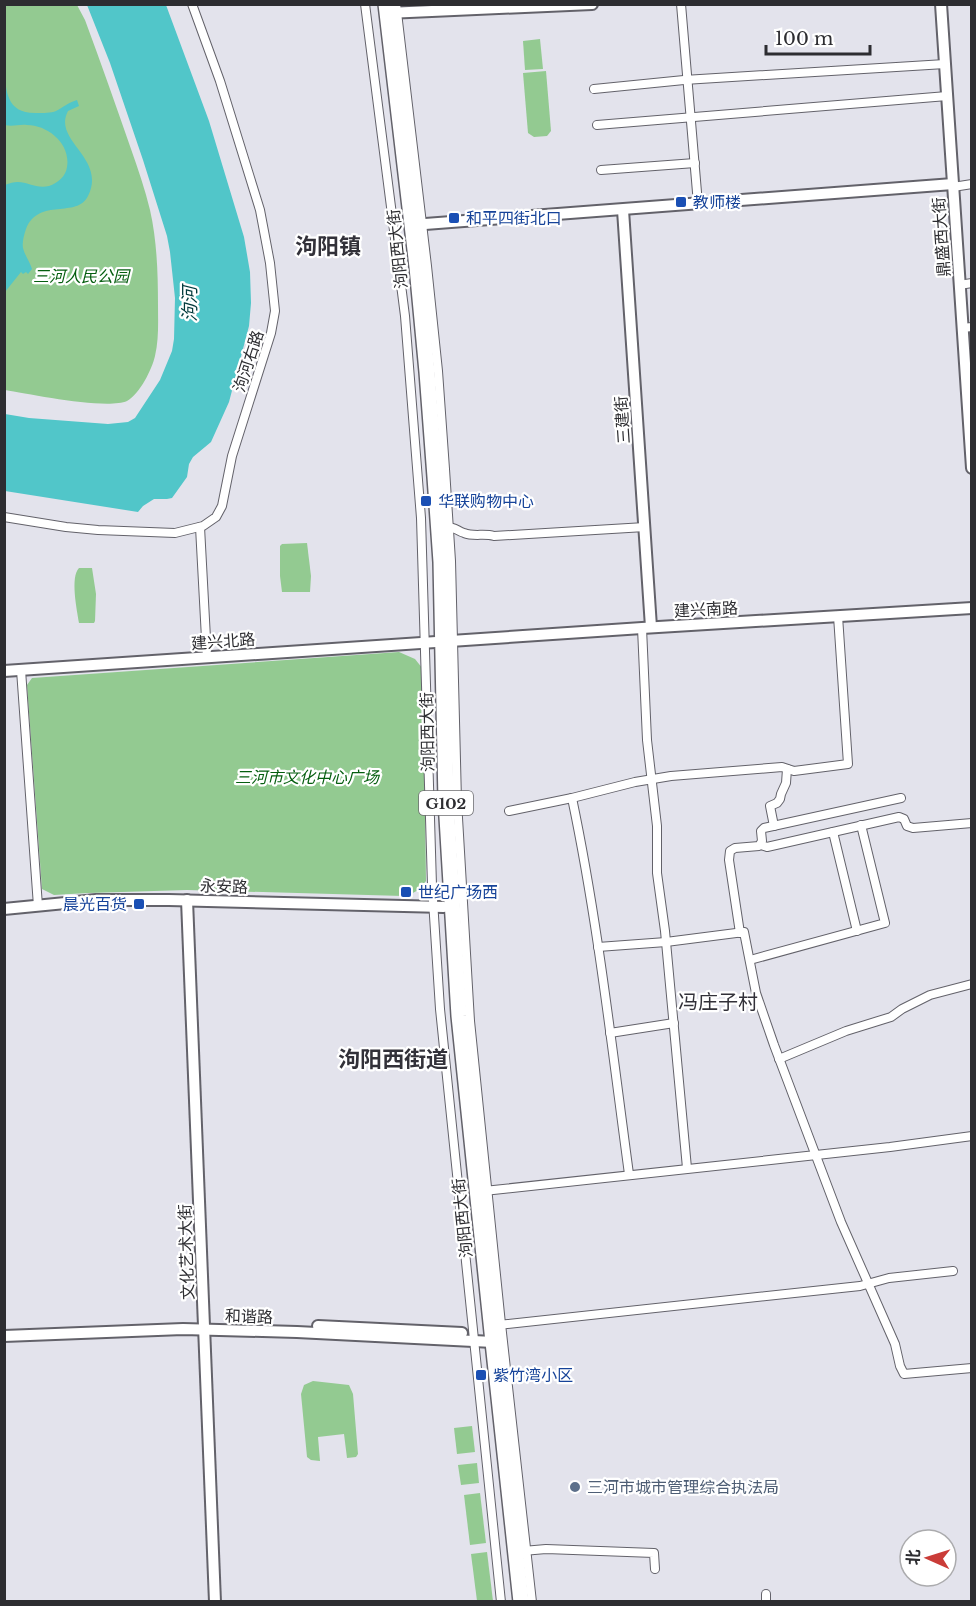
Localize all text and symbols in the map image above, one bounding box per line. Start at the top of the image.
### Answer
scale bar [766,18,870,56]
text: 100 m [775,28,833,50]
place label: 教师楼 [693,192,741,212]
marker: 教师楼 [674,195,688,209]
street label: 鼎盛西大街 [928,196,954,278]
street label: 泃阳西大街 [383,208,411,290]
place label: 和平四街北口 [466,208,562,228]
marker: 和平四街北口 [447,211,461,225]
district label: 泃阳镇 [295,233,361,260]
park label: 三河人民公园 [33,266,131,286]
water label: 泃河 [179,283,201,322]
street label: 泃河右路 [229,327,267,395]
street label: 三建街 [610,395,634,445]
place label: 华联购物中心 [438,491,534,511]
marker: 华联购物中心 [419,494,433,508]
street label: 建兴南路 [674,597,738,621]
street label: 建兴北路 [190,629,256,653]
street label: 泃阳西大街 [416,692,438,772]
park label: 三河市文化中心广场 [235,767,381,787]
road number: G102 [419,791,473,815]
street label: 永安路 [200,875,248,897]
place label: 世纪广场西 [418,882,498,902]
marker: 世纪广场西 [399,885,413,899]
place label: 晨光百货 [63,894,127,914]
marker: 晨光百货 [132,897,146,911]
district label: 冯庄子村 [678,990,758,1014]
district label: 泃阳西街道 [338,1046,448,1073]
street label: 泃阳西大街 [448,1177,476,1259]
street label: 文化艺术大街 [174,1204,198,1300]
street label: 和谐路 [225,1305,273,1327]
place label: 紫竹湾小区 [493,1365,573,1385]
marker: 紫竹湾小区 [474,1368,488,1382]
place label: 三河市城市管理综合执法局 [587,1477,779,1497]
marker: 三河市城市管理综合执法局 [568,1480,582,1494]
north arrow [898,1528,958,1588]
text: 北 [903,1549,923,1566]

